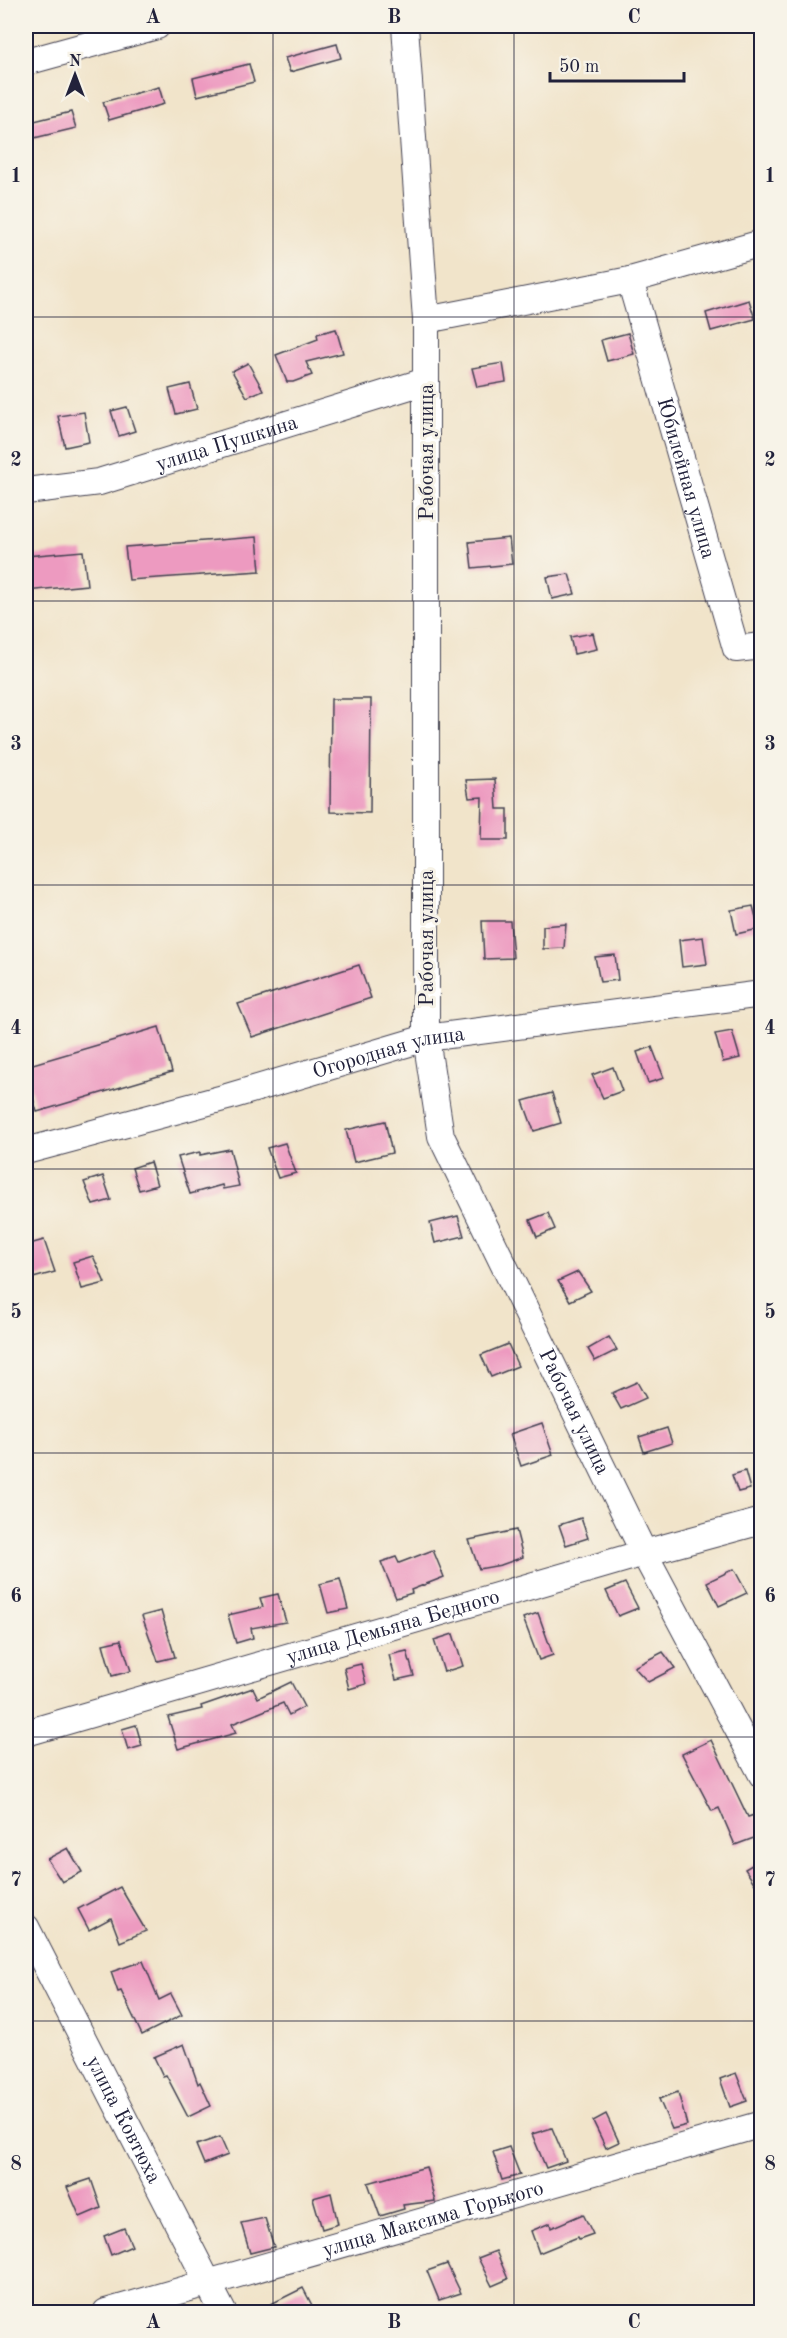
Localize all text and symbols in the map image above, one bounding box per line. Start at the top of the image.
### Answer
text: A [145,8,161,28]
text: B [387,8,401,28]
text: C [627,8,641,28]
north arrow [45,45,105,105]
scale bar [550,45,684,83]
text: N [69,54,82,70]
text: 50 m [559,58,599,76]
text: 1 [10,167,22,187]
text: 1 [764,167,776,187]
street label: Рабочая улица [417,384,438,520]
street label: Юбилейная улица [652,395,719,561]
street label: улица Пушкина [154,412,300,476]
text: 2 [10,451,22,471]
text: 2 [764,451,776,471]
text: 3 [10,735,22,755]
text: 3 [764,735,776,755]
street label: Рабочая улица [417,870,438,1006]
text: 4 [10,1019,22,1039]
text: 4 [764,1019,776,1039]
street label: Огородная улица [310,1024,466,1083]
text: 5 [10,1302,22,1323]
text: 5 [764,1302,776,1323]
street label: Рабочая улица [534,1346,613,1478]
text: 6 [10,1587,22,1607]
street label: улица Демьяна Бедного [284,1587,502,1669]
text: 6 [764,1587,776,1607]
text: 7 [10,1871,22,1891]
text: 7 [764,1871,776,1891]
street label: улица Ковтюха [82,2053,164,2187]
text: 8 [10,2155,22,2175]
text: 8 [764,2155,776,2175]
street label: улица Максима Горького [320,2178,546,2261]
text: A [145,2313,161,2333]
text: B [387,2313,401,2333]
text: C [627,2313,641,2333]

